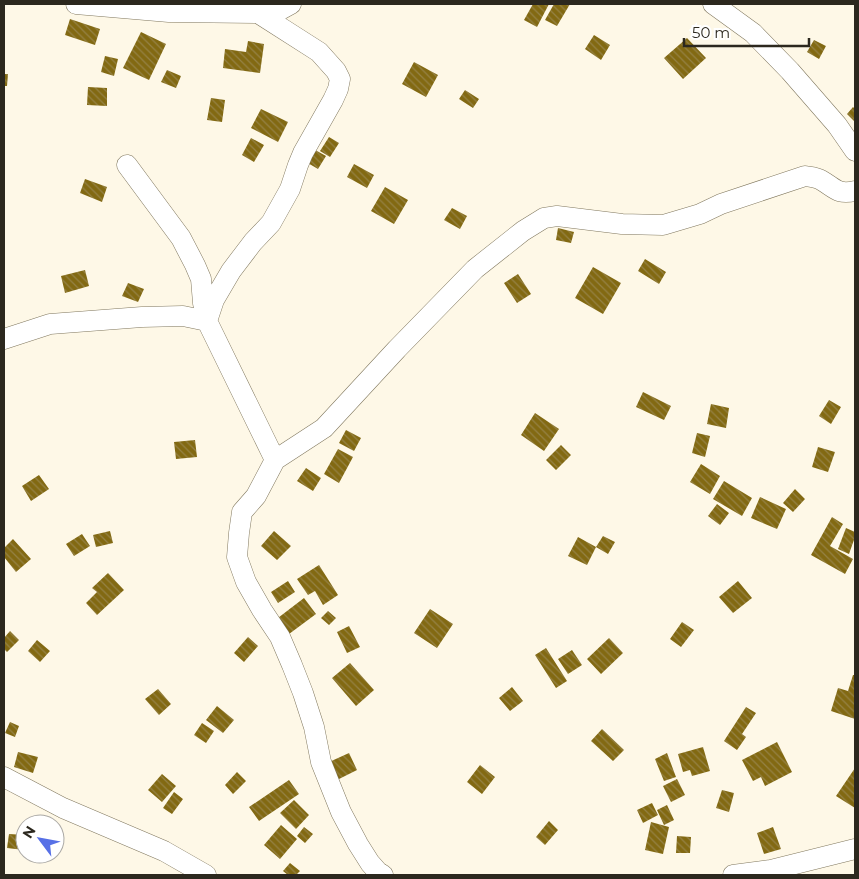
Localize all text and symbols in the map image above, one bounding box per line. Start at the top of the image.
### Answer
scale bar [684,15,809,47]
text: 50 m [692,23,730,42]
north arrow [15,814,65,864]
text: N [18,823,40,842]

